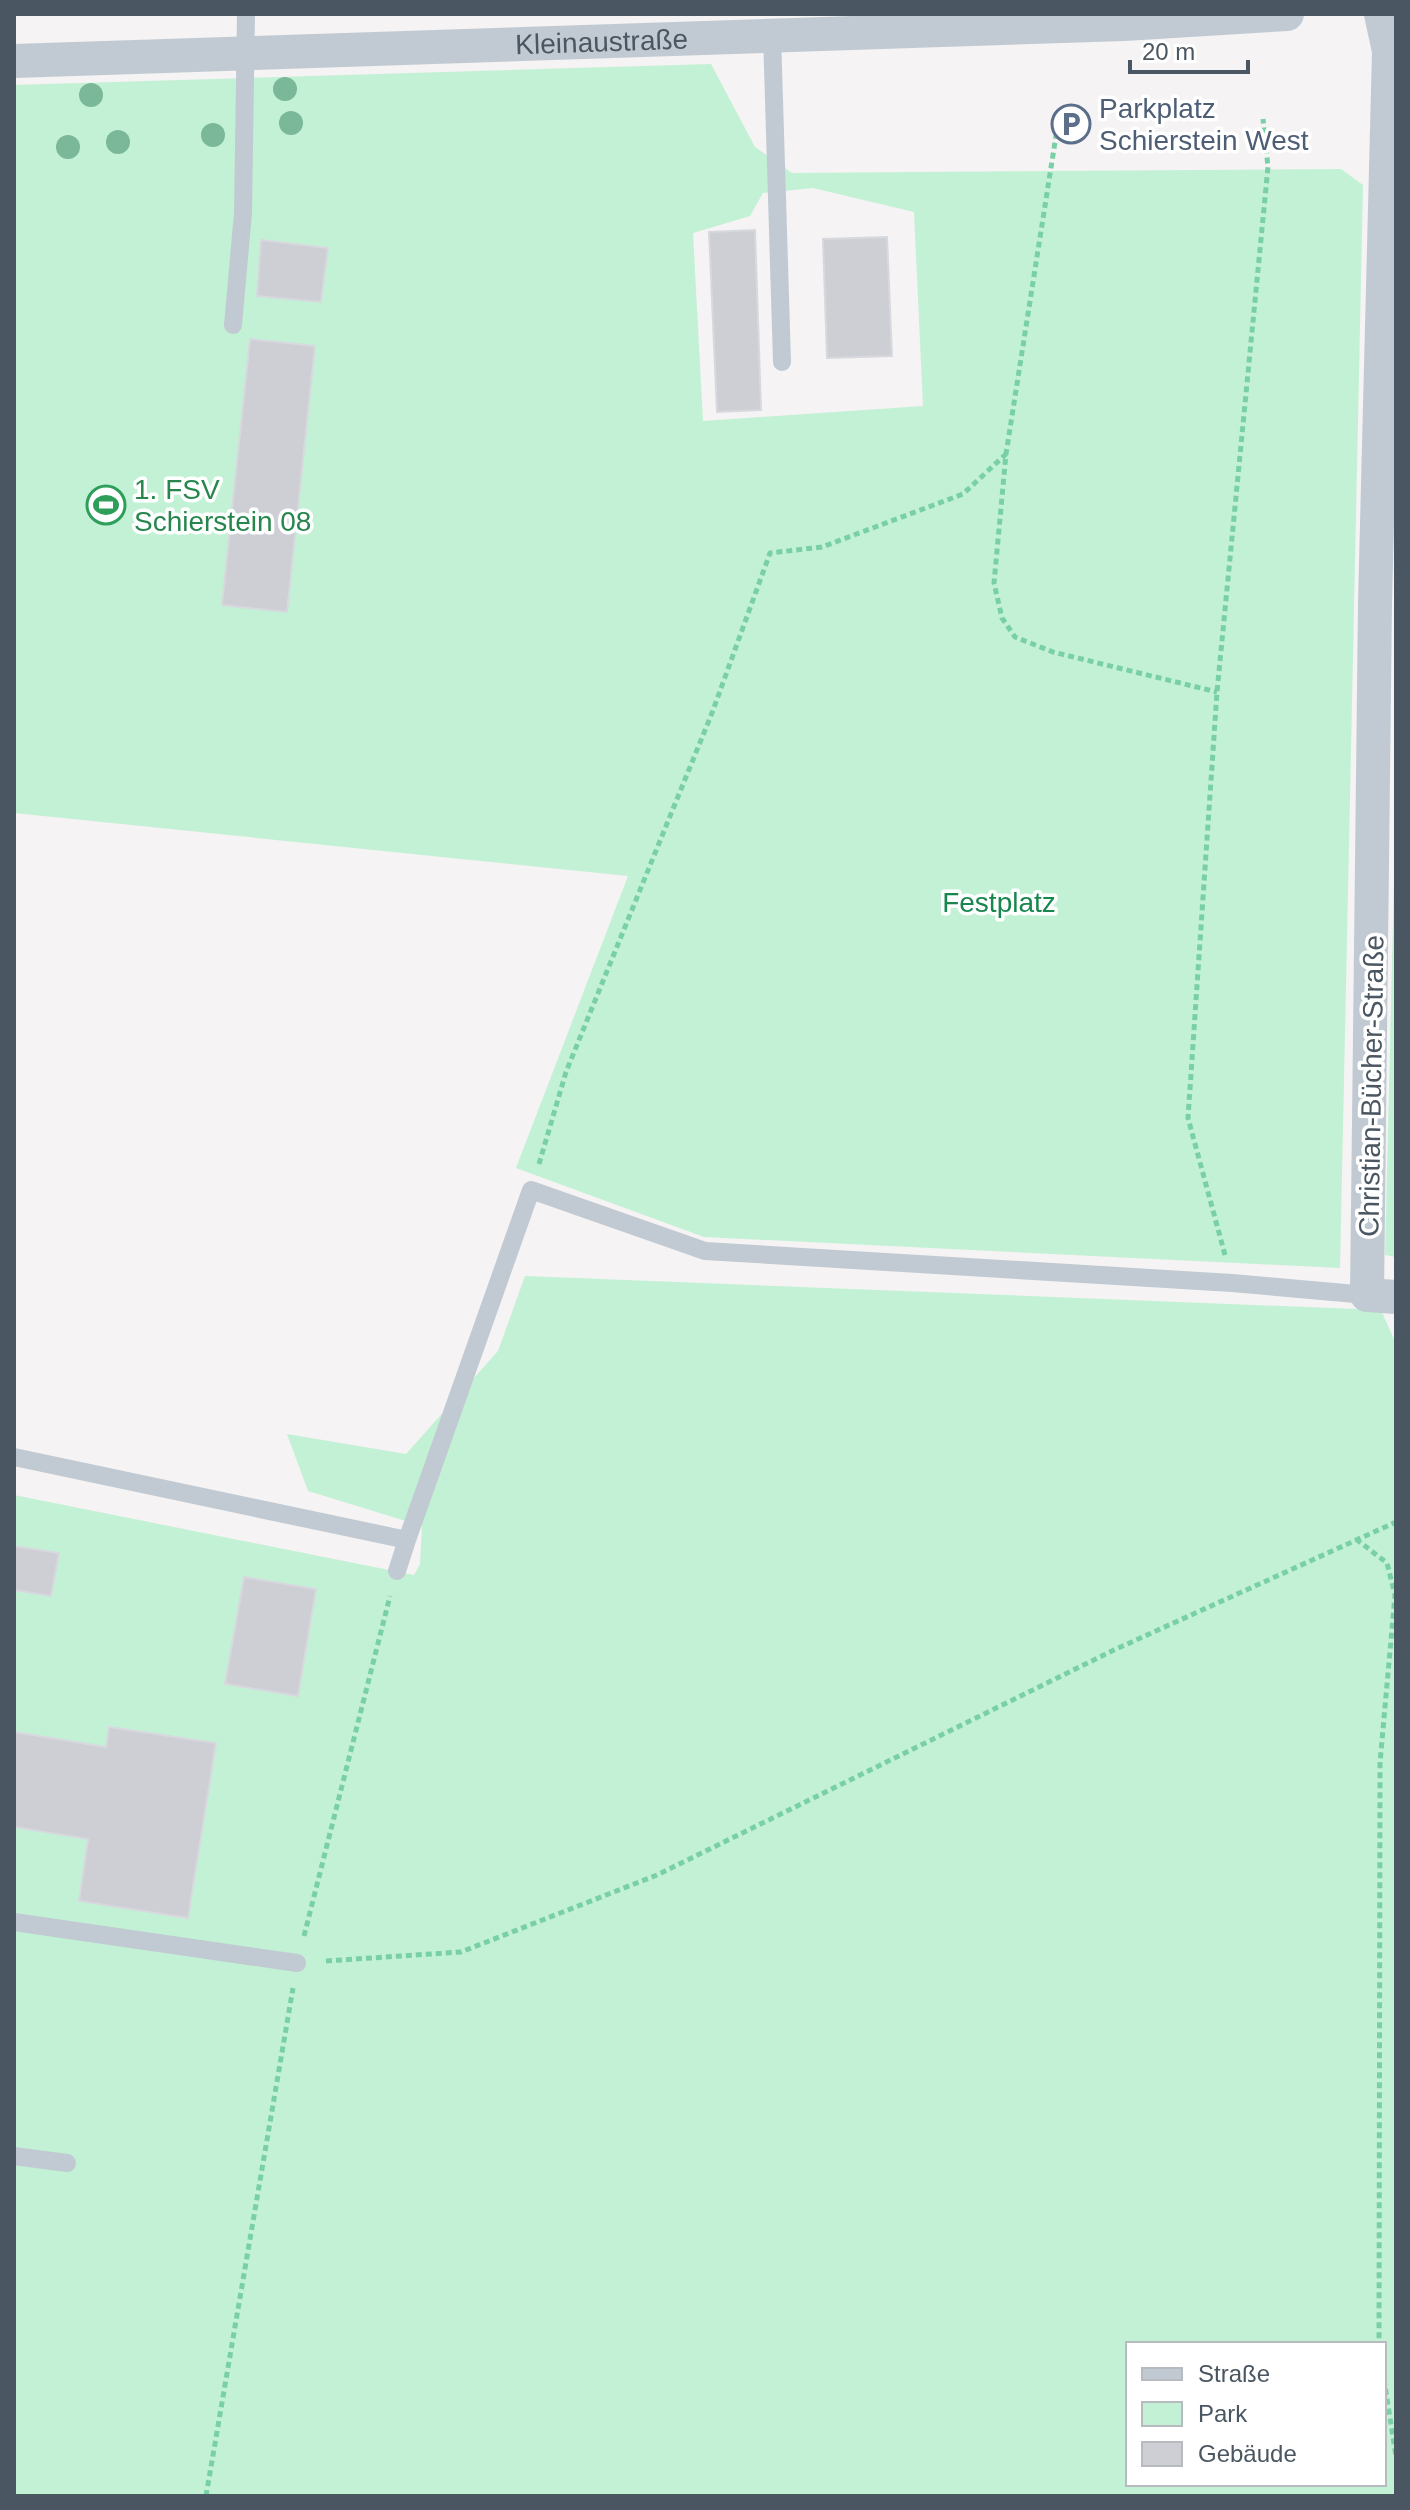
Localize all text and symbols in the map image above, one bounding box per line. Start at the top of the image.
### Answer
street label: Kleinaustraße [515,24,689,60]
scale bar [1130,24,1248,74]
text: 20 m [1142,38,1195,65]
place label: Parkplatz Schierstein West [1099,93,1309,156]
parking icon: Parkplatz Schierstein West [1050,103,1092,145]
place label: 1. FSV Schierstein 08 [134,474,311,537]
sports icon: 1. FSV Schierstein 08 [85,484,127,526]
park label: Festplatz [942,887,1056,918]
street label: Christian-Bücher-Straße [1353,935,1390,1237]
legend [1126,2342,1386,2486]
text: Straße [1198,2360,1270,2387]
text: Park [1198,2400,1248,2427]
text: Gebäude [1198,2440,1297,2467]

